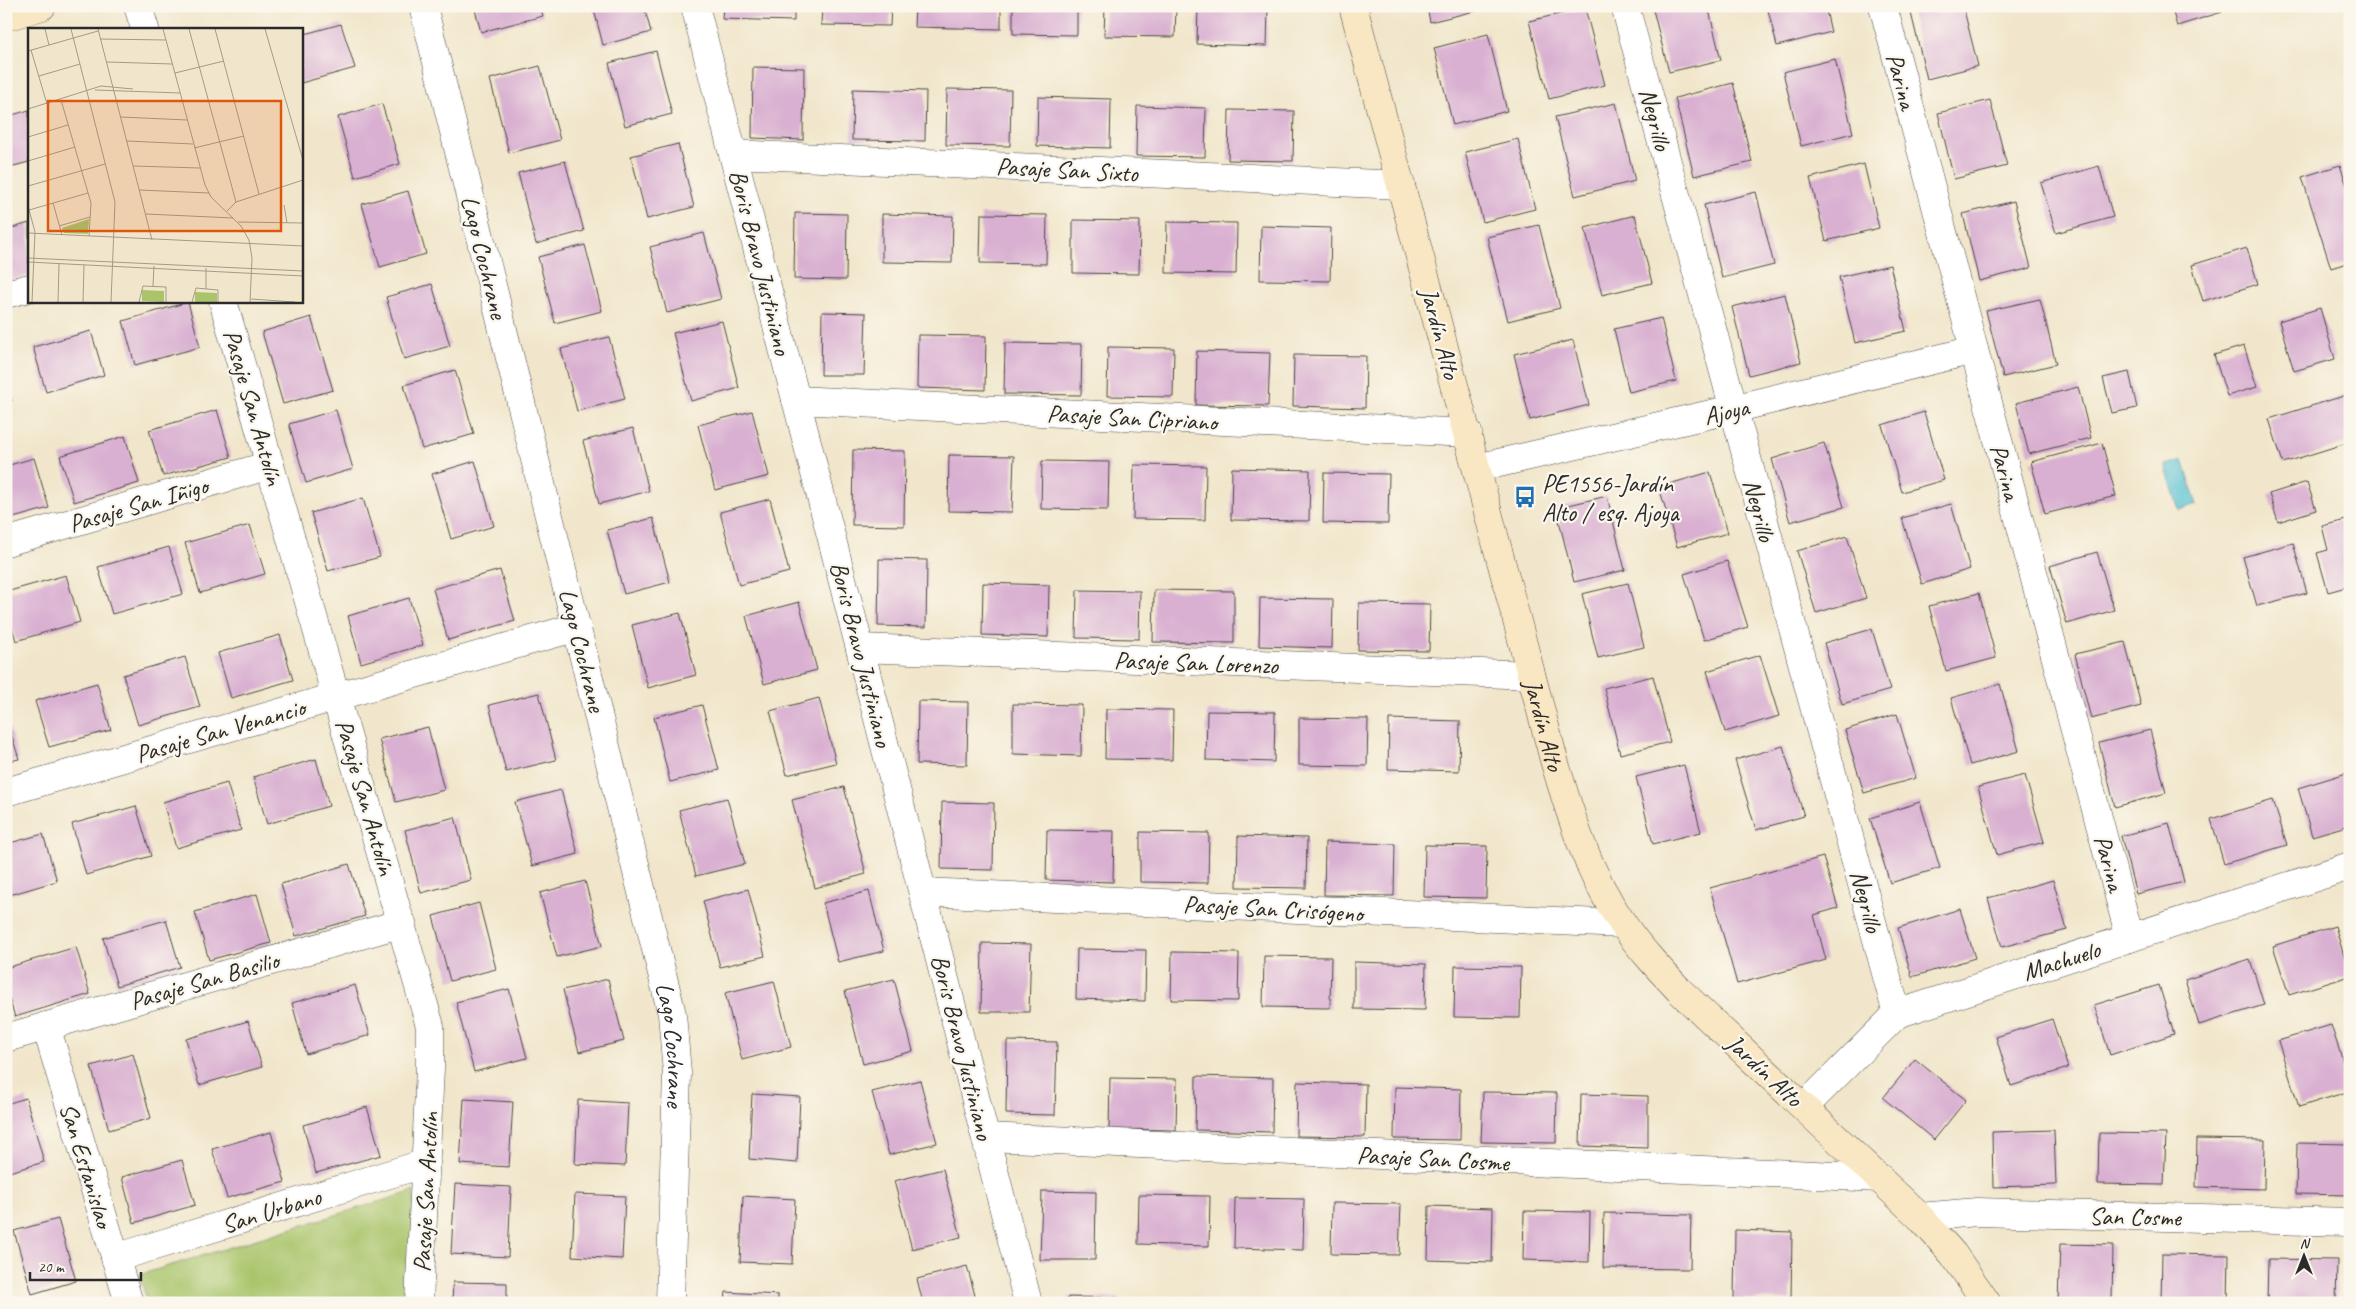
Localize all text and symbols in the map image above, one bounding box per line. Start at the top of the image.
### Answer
inset map [28,28,302,302]
street label: Parina [1878,50,1925,115]
street label: Negrillo [1631,85,1679,155]
street label: Pasaje San Sixto [995,150,1140,190]
street label: Boris Bravo Justiniano [722,166,799,359]
street label: Lago Cochrane [453,192,515,324]
street label: Jardín Alto [1412,283,1468,383]
street label: Pasaje San Antolín [216,326,291,489]
street label: Ajoya [1701,391,1754,433]
street label: Pasaje San Cipriano [1046,398,1221,439]
street label: Parina [1982,441,2029,506]
place label: PE1556-Jardín Alto / esq. Ajoya [1542,468,1681,529]
street label: Pasaje San Iñigo [65,469,215,540]
street label: Negrillo [1735,476,1783,546]
bus stop icon: PE1556-Jardín Alto / esq. Ajoya [1512,484,1538,510]
street label: Boris Bravo Justiniano [823,558,900,751]
street label: Lago Cochrane [551,585,613,717]
street label: Pasaje San Lorenzo [1113,644,1280,682]
street label: Jardín Alto [1516,675,1572,776]
street label: Pasaje San Venancio [132,691,312,770]
street label: Pasaje San Antolín [328,716,403,879]
street label: Parina [2086,832,2133,897]
street label: Negrillo [1842,867,1890,937]
street label: Pasaje San Crisógeno [1182,888,1367,930]
street label: Machuelo [2019,933,2105,988]
street label: Pasaje San Basilio [126,944,285,1017]
street label: Boris Bravo Justiniano [924,951,1001,1144]
street label: Lago Cochrane [648,979,693,1110]
street label: Jardín Alto [1719,1027,1810,1115]
street label: San Estanislao [52,1099,121,1234]
street label: Pasaje San Antolín [406,1110,446,1273]
street label: Pasaje San Cosme [1356,1139,1512,1179]
street label: San Urbano [218,1180,326,1241]
street label: San Cosme [2089,1200,2183,1234]
north arrow [2278,1232,2328,1282]
text: N [2300,1235,2311,1252]
scale bar [30,1249,141,1281]
text: 20 m [38,1258,65,1277]

